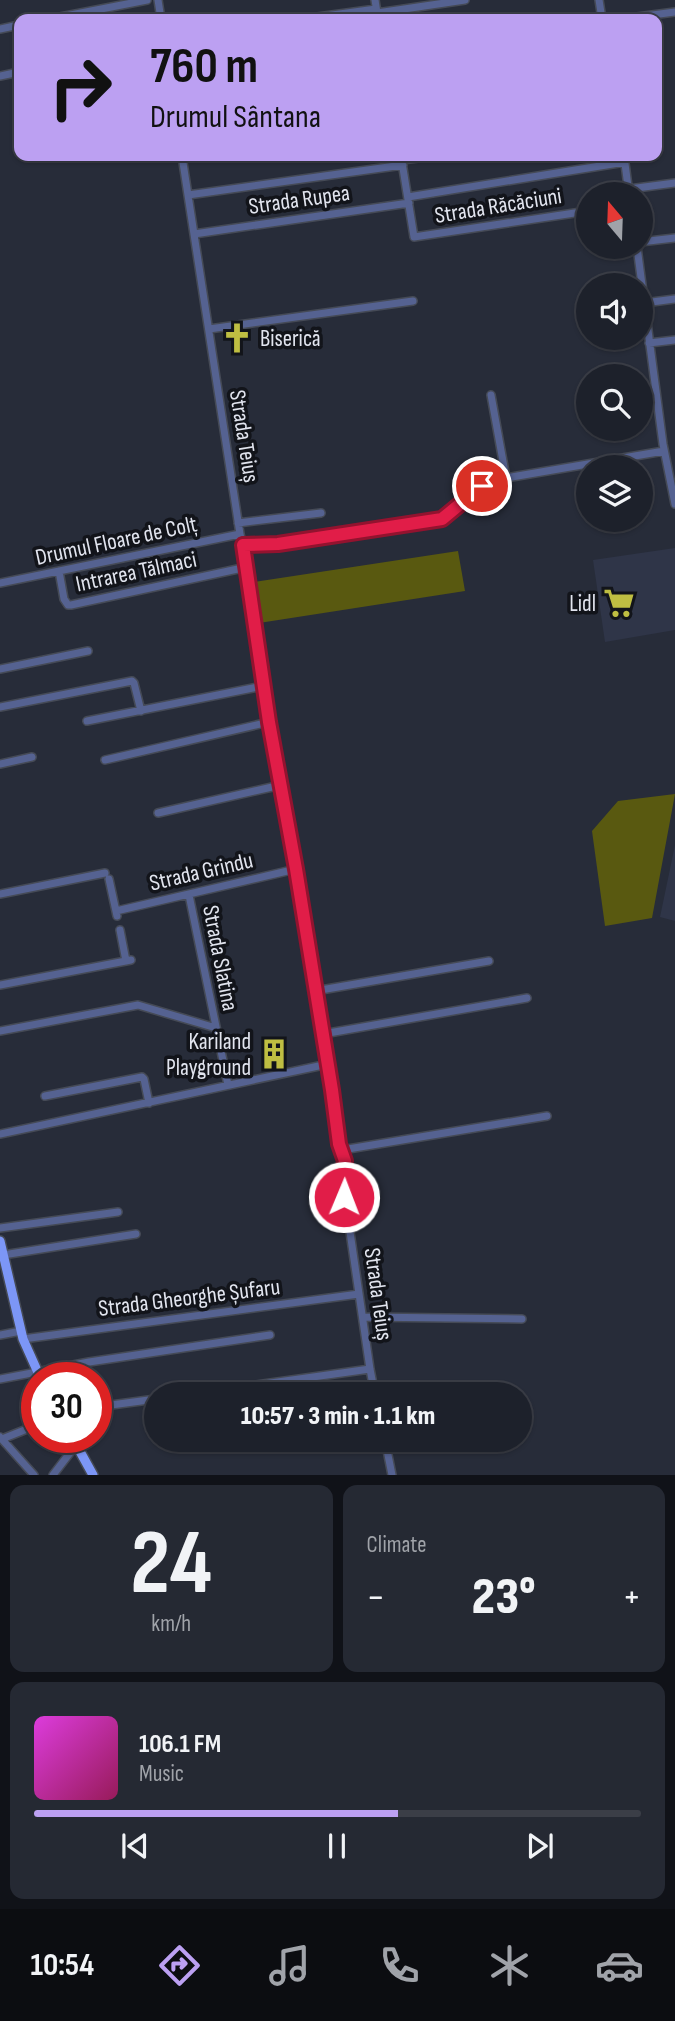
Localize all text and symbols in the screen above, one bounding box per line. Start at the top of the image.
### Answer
text: 760 m [150,38,258,97]
icon: right [35,42,126,133]
text: Drumul Sântana [150,98,321,137]
street label: Strada Rupea [247,179,352,221]
street label: Strada Răcăciuni [433,182,564,230]
north arrow [576,182,653,259]
map controls [576,182,653,532]
button: sound [576,273,653,350]
church icon: Biserică [220,321,254,355]
place label: Biserică [260,325,321,353]
button: search [576,364,653,441]
street label: Strada Teiuș [223,388,265,484]
button: layers [576,455,653,532]
pin [452,456,512,516]
icon: arrive [463,467,501,505]
street label: Drumul Floare de Colț [33,510,200,572]
street label: Intrarea Tălmaci [73,546,199,598]
supermarket icon: Lidl [602,586,636,620]
place label: Lidl [569,590,596,618]
street label: Strada Grindu [147,846,256,897]
street label: Strada Slatina [196,903,244,1013]
place label: Kariland Playground [166,1028,251,1082]
building icon: Kariland Playground [257,1037,291,1071]
position arrow [307,1160,381,1234]
street label: Strada Teiuș [358,1246,398,1342]
street label: Strada Gheorghe Șufaru [97,1273,282,1323]
speed limit sign: 30 [21,1362,112,1453]
text: 10:57 · 3 min · 1.1 km [241,1401,435,1432]
text: 24 [130,1510,212,1619]
text: Climate [367,1531,426,1559]
text: 23° [472,1566,536,1629]
text: − [367,1575,385,1620]
text: + [622,1575,641,1620]
text: km/h [151,1610,191,1638]
text: 106.1 FM [139,1729,221,1760]
text: Music [139,1760,184,1788]
icon: previous [116,1827,154,1865]
icon: pause [318,1827,356,1865]
icon: next [521,1827,559,1865]
icon: directions [155,1941,204,1990]
icon: music [265,1941,314,1990]
icon: phone [375,1941,424,1990]
icon: climate [485,1941,534,1990]
icon: car [595,1941,644,1990]
text: 10:54 [31,1946,94,1985]

